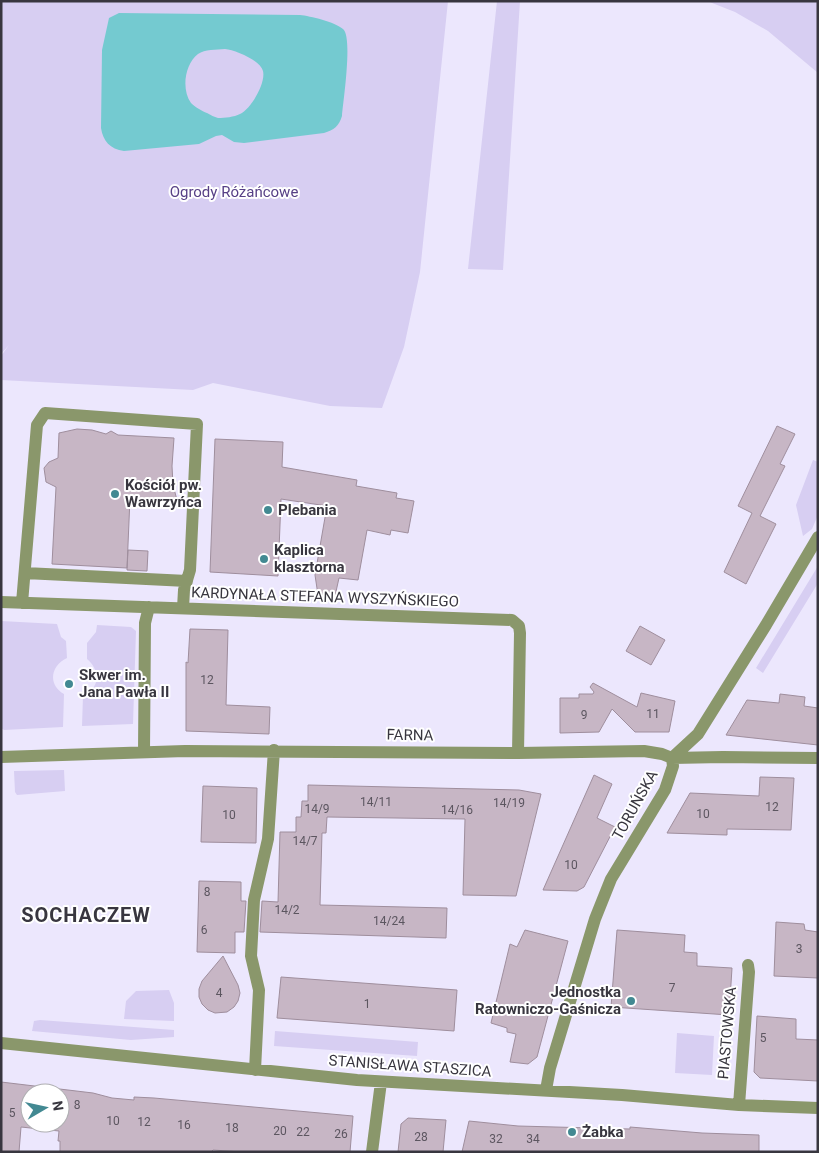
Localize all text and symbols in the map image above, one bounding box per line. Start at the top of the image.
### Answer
park label: Ogrody Różańcowe [170,183,298,201]
place label: Kościół pw. Wawrzyńca [125,476,202,511]
marker: Kościół pw. Wawrzyńca [109,488,121,500]
place label: Plebania [278,501,337,519]
marker: Plebania [262,504,274,516]
place label: Kaplica klasztorna [274,541,345,576]
marker: Kaplica klasztorna [258,553,270,565]
street label: KARDYNAŁA STEFANA WYSZYŃSKIEGO [191,583,459,611]
place label: Skwer im. Jana Pawła II [79,666,169,701]
house number: 12 [200,673,214,687]
marker: Skwer im. Jana Pawła II [63,678,75,690]
house number: 11 [646,707,660,721]
house number: 9 [581,708,587,722]
street label: FARNA [386,726,434,744]
street label: TORUŃSKA [609,767,662,843]
house number: 14/11 [360,795,392,809]
house number: 14/19 [493,796,525,810]
house number: 12 [765,800,779,814]
house number: 14/9 [304,802,330,816]
house number: 14/16 [441,803,473,817]
house number: 10 [696,807,710,821]
house number: 10 [222,808,236,822]
house number: 14/7 [292,834,318,848]
house number: 10 [564,858,578,872]
house number: 8 [204,885,211,899]
district label: SOCHACZEW [21,903,151,927]
house number: 14/2 [274,903,300,917]
house number: 14/24 [373,914,405,928]
house number: 6 [201,923,208,937]
house number: 3 [796,942,802,956]
house number: 7 [669,981,676,995]
place label: Jednostka Ratowniczo-Gaśnicza [475,983,621,1018]
house number: 4 [216,986,223,1000]
street label: PIASTOWSKA [714,986,740,1080]
marker: Jednostka Ratowniczo-Gaśnicza [625,995,637,1007]
house number: 1 [364,997,370,1011]
house number: 5 [760,1031,767,1045]
street label: STANISŁAWA STASZICA [328,1051,492,1081]
north arrow [20,1083,70,1133]
house number: 8 [74,1098,81,1112]
text: N [49,1100,67,1112]
house number: 5 [9,1106,16,1120]
house number: 10 [106,1114,120,1128]
house number: 12 [137,1115,151,1129]
house number: 16 [177,1118,191,1132]
house number: 18 [225,1121,239,1135]
place label: Żabka [582,1123,624,1141]
house number: 20 [273,1124,287,1138]
house number: 22 [296,1125,310,1139]
marker: Żabka [566,1126,578,1138]
house number: 26 [334,1127,348,1141]
house number: 28 [414,1130,428,1144]
house number: 32 [489,1132,503,1146]
house number: 34 [526,1132,540,1146]

